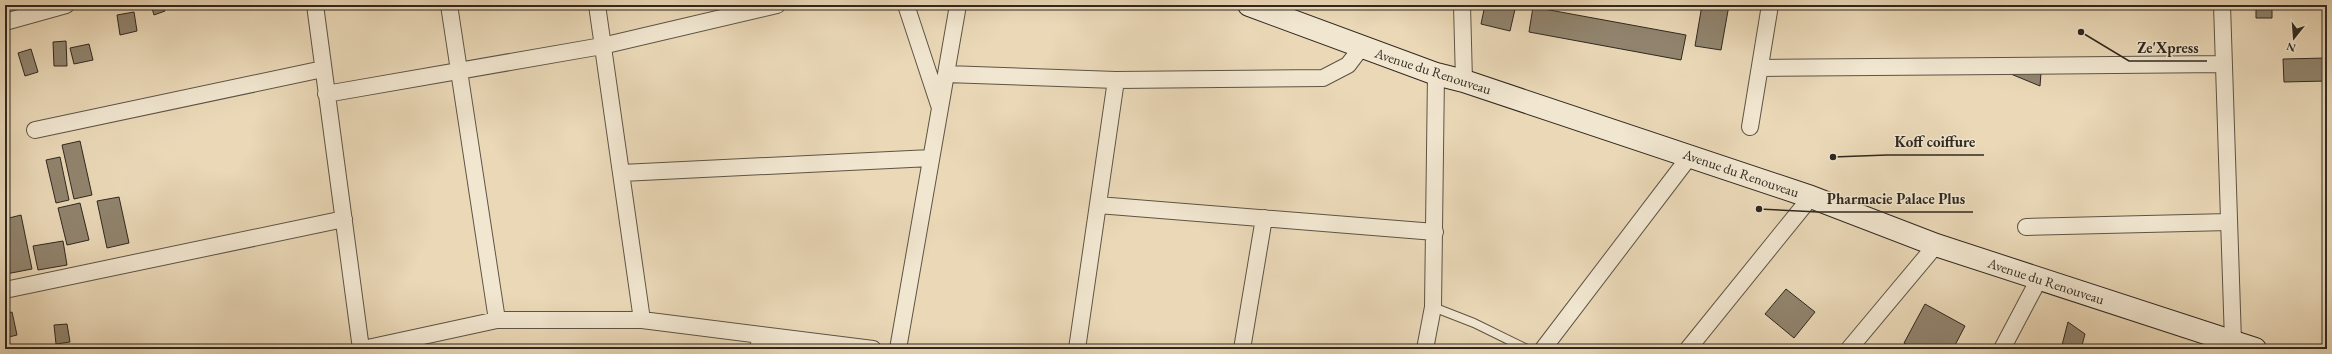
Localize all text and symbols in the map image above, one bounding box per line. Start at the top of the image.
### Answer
north arrow [2274,18,2314,58]
callout: Ze'Xpress [2129,34,2207,61]
text: Ze'Xpress [2137,38,2199,57]
text: N [2285,40,2297,56]
street label: Avenue du Renouveau [1371,43,1494,99]
callout: Koff coiffure [1887,128,1984,155]
text: Koff coiffure [1895,132,1975,151]
street label: Avenue du Renouveau [1680,144,1802,202]
callout: Pharmacie Palace Plus [1818,185,1973,212]
text: Pharmacie Palace Plus [1827,189,1965,208]
street label: Avenue du Renouveau [1984,253,2107,309]

